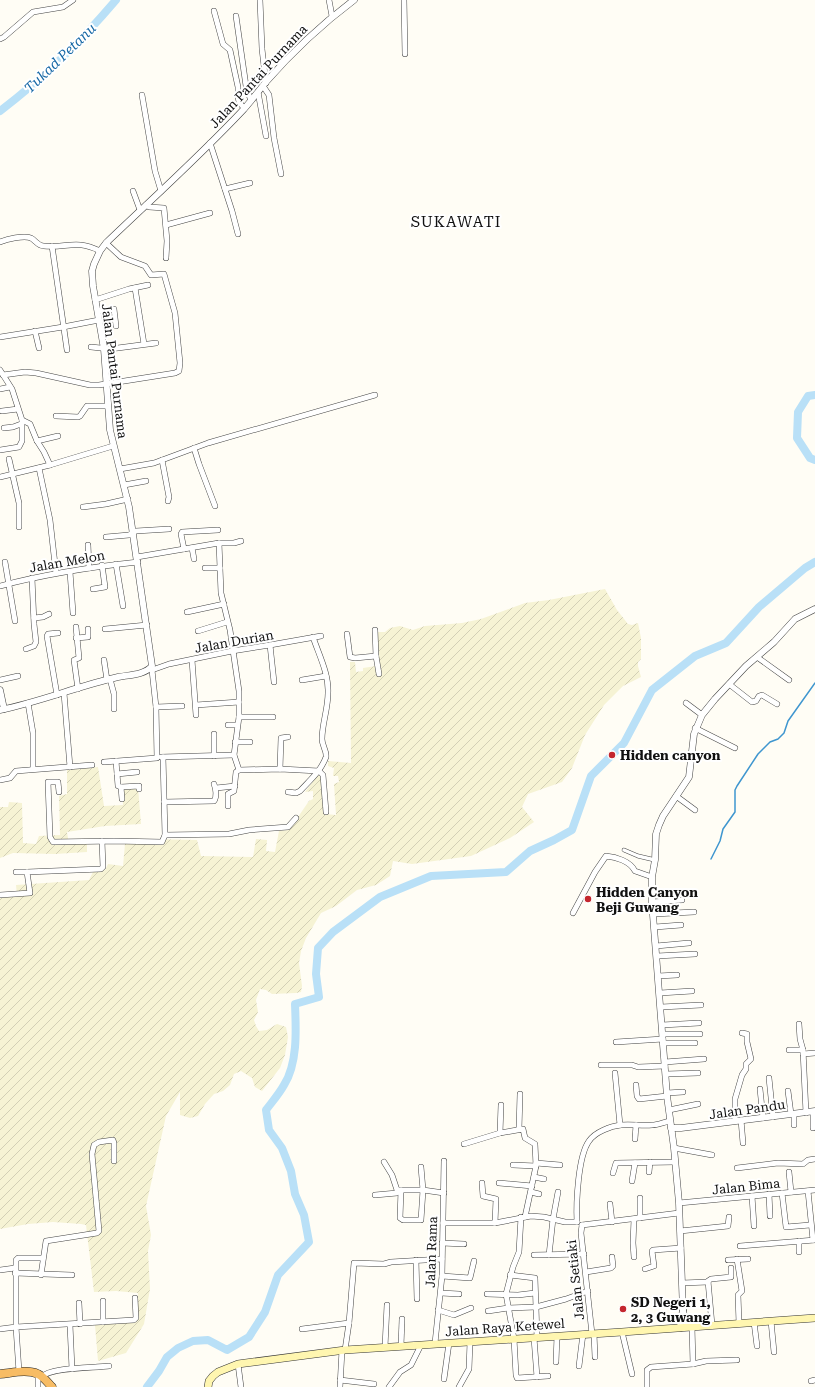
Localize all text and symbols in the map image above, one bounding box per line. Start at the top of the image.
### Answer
water label: Tukad Petanu [21,20,99,96]
street label: Jalan Pantai Purnama [207,22,310,131]
district label: SUKAWATI [411,213,501,231]
street label: Jalan Pantai Purnama [99,303,130,439]
street label: Jalan Melon [28,547,107,576]
street label: Jalan Durian [193,627,275,656]
place label: Hidden canyon [620,748,721,763]
marker: Hidden canyon [607,750,617,760]
place label: Hidden Canyon Beji Guwang [596,885,698,915]
marker: Hidden Canyon Beji Guwang [583,894,593,904]
street label: Jalan Pandu [708,1097,786,1122]
street label: Jalan Bima [711,1175,781,1198]
street label: Jalan Rama [423,1216,440,1288]
street label: Jalan Setiaki [564,1239,587,1321]
place label: SD Negeri 1, 2, 3 Guwang [631,1295,711,1325]
marker: SD Negeri 1, 2, 3 Guwang [618,1304,628,1314]
street label: Jalan Raya Ketewel [445,1316,565,1339]

